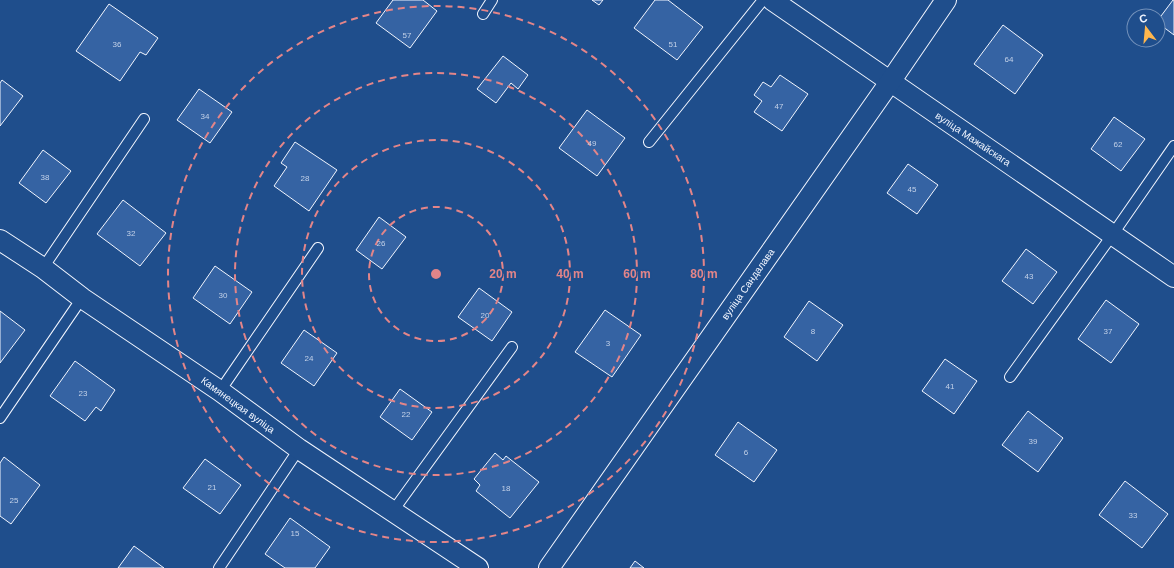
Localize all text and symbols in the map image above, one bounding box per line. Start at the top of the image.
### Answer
north arrow [1126,8,1166,48]
text: С [1138,12,1149,25]
house number: 57 [403,31,412,40]
house number: 36 [113,40,122,49]
house number: 51 [669,40,678,49]
house number: 64 [1005,55,1014,64]
house number: 47 [775,102,784,111]
street label: вуліца Мажайскага [933,110,1013,168]
house number: 34 [201,112,210,121]
house number: 49 [588,139,597,148]
house number: 62 [1114,140,1123,149]
house number: 38 [41,173,50,182]
house number: 28 [301,174,310,183]
house number: 45 [908,185,917,194]
house number: 32 [127,229,136,238]
house number: 26 [377,239,386,248]
street label: вуліца Сандалава [719,246,777,322]
centre of rings [429,267,443,281]
text: 20 m [489,267,517,281]
text: 40 m [556,267,584,281]
text: 60 m [623,267,651,281]
text: 80 m [690,267,718,281]
house number: 43 [1025,272,1034,281]
house number: 30 [219,291,228,300]
house number: 20 [481,311,490,320]
house number: 8 [811,327,816,336]
house number: 37 [1104,327,1113,336]
house number: 3 [606,339,611,348]
house number: 24 [305,354,314,363]
street label: Камянецкая вуліца [199,375,277,436]
house number: 41 [946,382,955,391]
house number: 23 [79,389,88,398]
house number: 22 [402,410,411,419]
house number: 39 [1029,437,1038,446]
house number: 6 [744,448,749,457]
house number: 21 [208,483,217,492]
house number: 18 [502,484,511,493]
house number: 25 [10,496,19,505]
house number: 33 [1129,511,1138,520]
house number: 15 [291,529,300,538]

